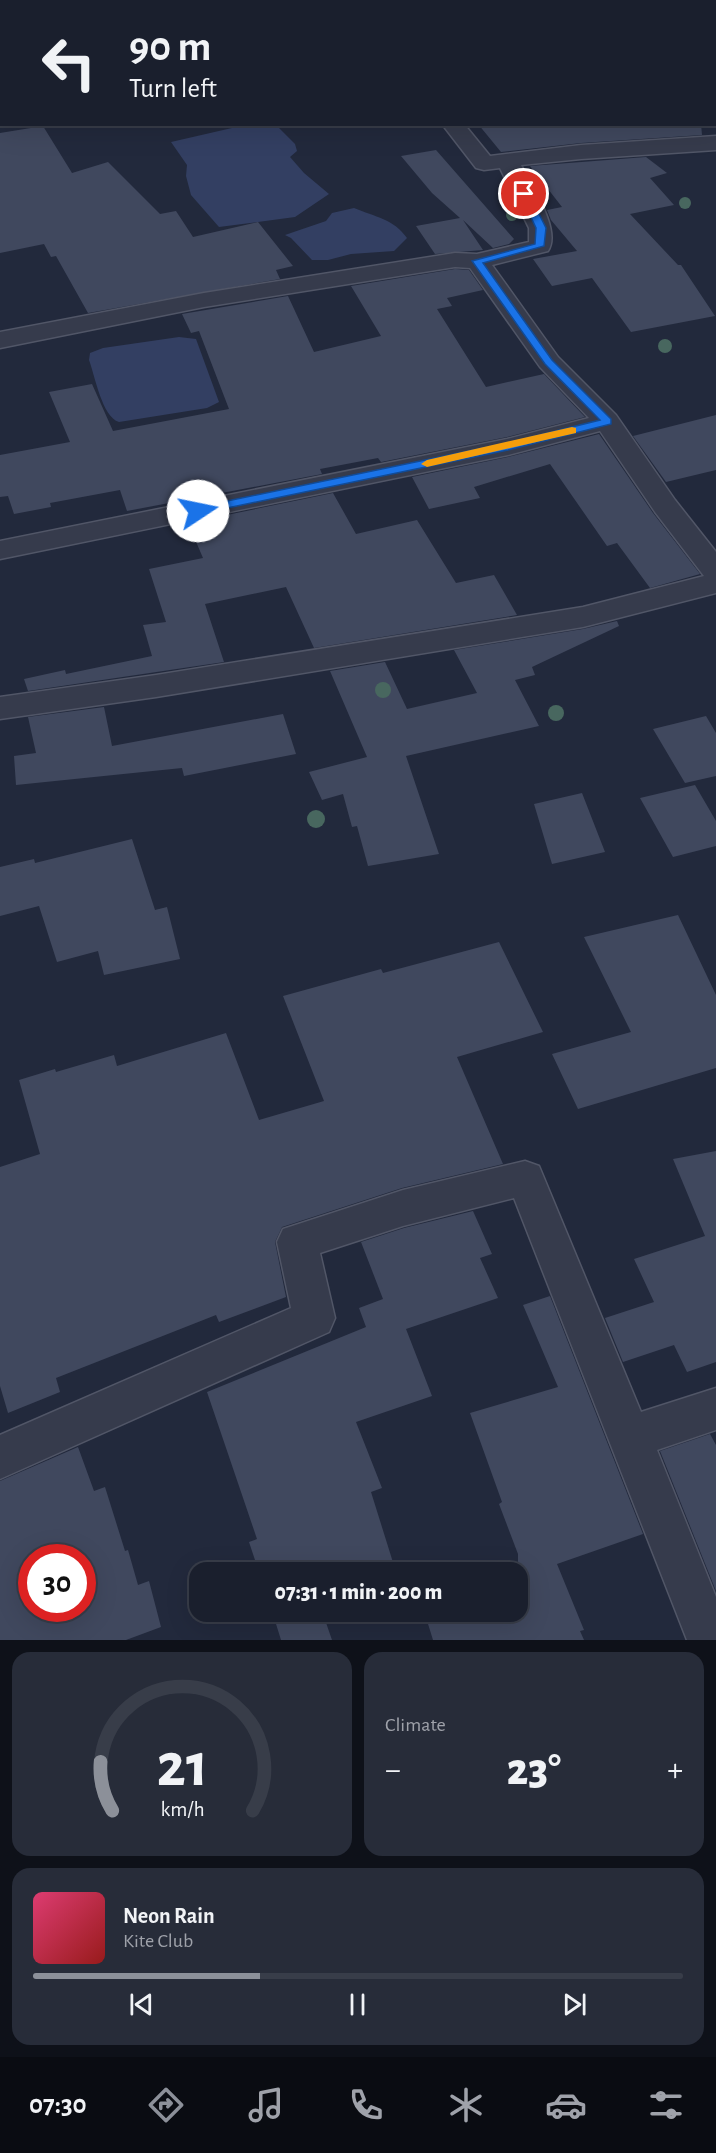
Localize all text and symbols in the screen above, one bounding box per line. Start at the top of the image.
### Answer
icon: left [30,24,108,102]
text: 90 m [129,26,211,68]
text: Turn left [129,75,217,102]
pin [498,168,549,219]
icon: arrive [507,177,540,210]
position arrow [166,479,230,543]
speed limit sign: 30 [18,1544,96,1622]
text: 07:31 · 1 min · 200 m [275,1581,442,1603]
text: Climate [385,1715,446,1735]
text: 21 [156,1735,208,1797]
text: 23° [507,1748,561,1793]
text: − [385,1754,401,1787]
text: + [667,1754,683,1787]
text: km/h [160,1799,204,1820]
text: Neon Rain [123,1905,215,1927]
text: Kite Club [123,1931,193,1951]
icon: previous [125,1988,158,2021]
icon: pause [341,1988,374,2021]
icon: next [558,1988,591,2021]
icon: directions [145,2084,187,2126]
icon: music [245,2084,287,2126]
icon: phone [345,2084,387,2126]
icon: climate [445,2084,487,2126]
icon: car [545,2084,587,2126]
icon: filters [645,2084,687,2126]
text: 07:30 [29,2091,87,2118]

